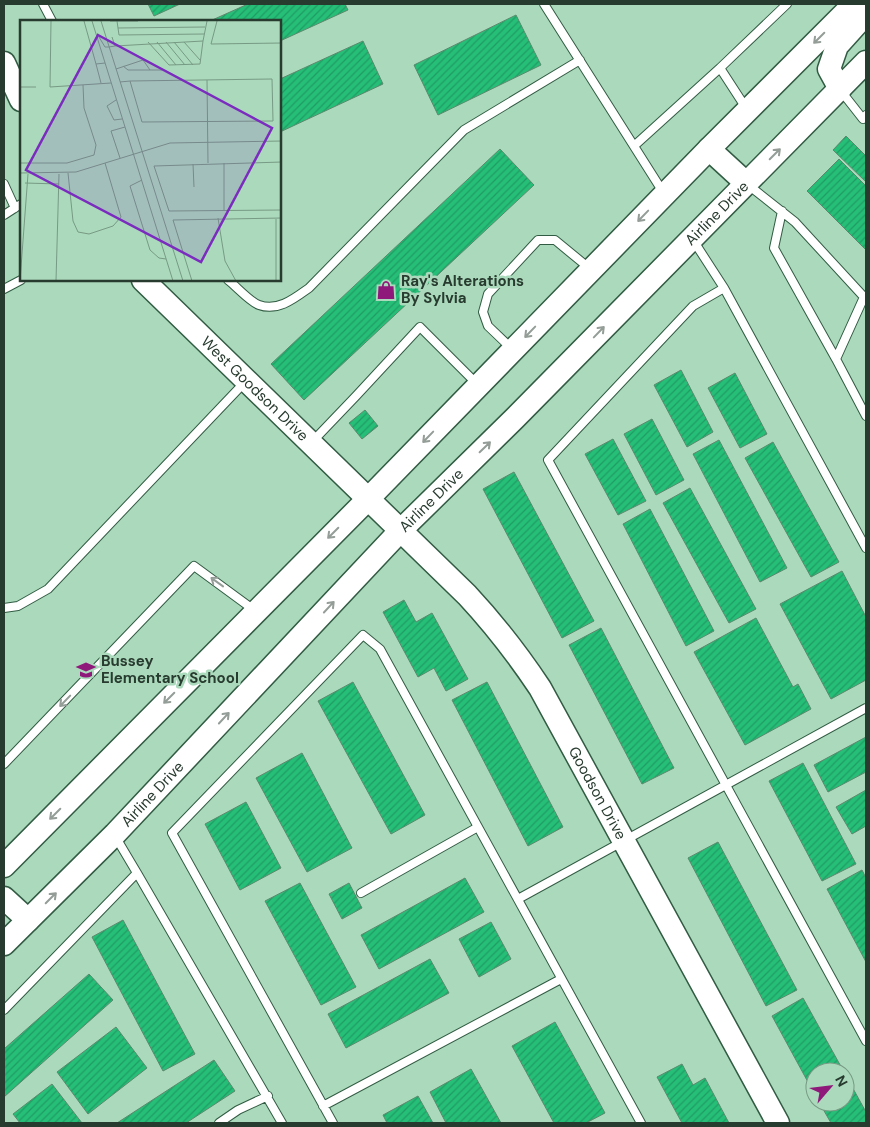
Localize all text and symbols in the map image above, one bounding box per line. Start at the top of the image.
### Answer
inset map [20,20,281,281]
one-way arrow [813,32,825,44]
one-way arrow [769,148,781,160]
street label: Airline Drive [681,177,753,250]
one-way arrow [637,210,649,222]
place label: Ray's Alterations By Sylvia [401,271,524,308]
shop icon: Ray's Alterations By Sylvia [375,279,397,301]
one-way arrow [524,326,536,339]
one-way arrow [593,326,605,338]
street label: West Goodson Drive [197,332,313,446]
one-way arrow [422,431,434,443]
one-way arrow [479,441,491,454]
street label: Airline Drive [395,464,468,536]
one-way arrow [327,527,339,539]
one-way arrow [211,577,224,588]
one-way arrow [323,601,335,613]
place label: Bussey Elementary School [101,651,239,688]
school or university icon: Bussey Elementary School [75,659,97,681]
one-way arrow [164,692,176,704]
one-way arrow [59,694,71,707]
one-way arrow [218,711,230,724]
street label: Goodson Drive [564,743,631,843]
street label: Airline Drive [117,757,188,831]
one-way arrow [49,808,61,820]
one-way arrow [45,891,57,904]
north arrow [805,1062,855,1112]
text: N [831,1072,852,1090]

